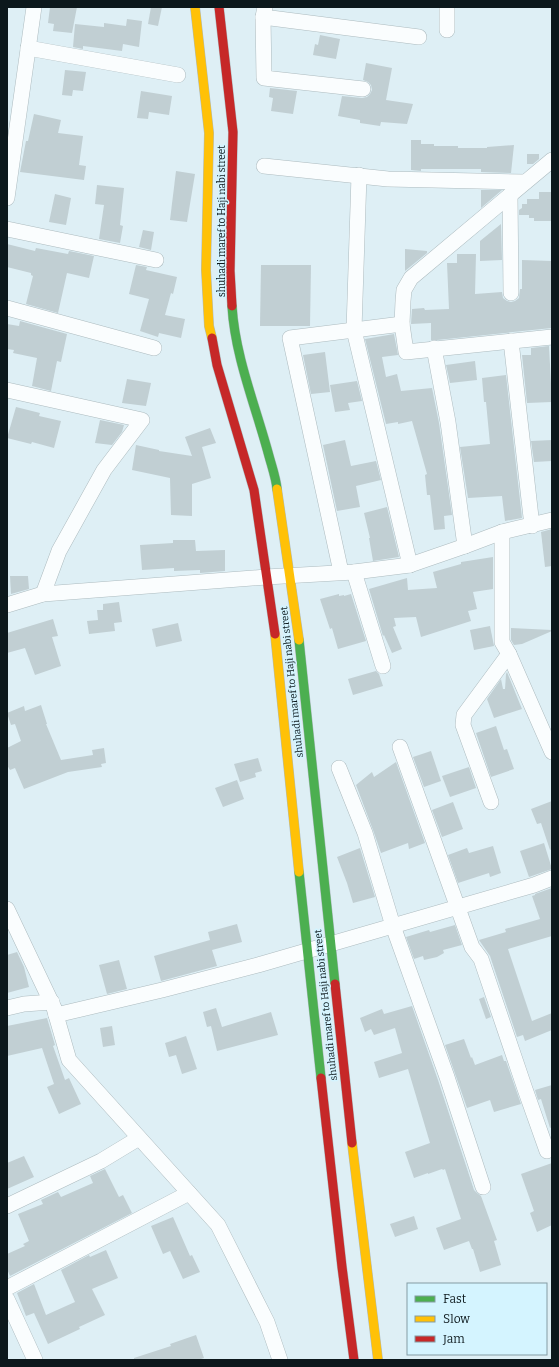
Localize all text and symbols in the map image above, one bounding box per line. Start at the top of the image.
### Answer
street label: shuhadi maref to Haji nabi street [216,145,228,297]
street label: shuhadi maref to Haji nabi street [278,605,306,758]
street label: shuhadi maref to Haji nabi street [312,928,340,1081]
legend [407,1283,547,1355]
text: Fast [443,1292,467,1306]
text: Slow [443,1312,470,1326]
text: Jam [442,1332,465,1346]

